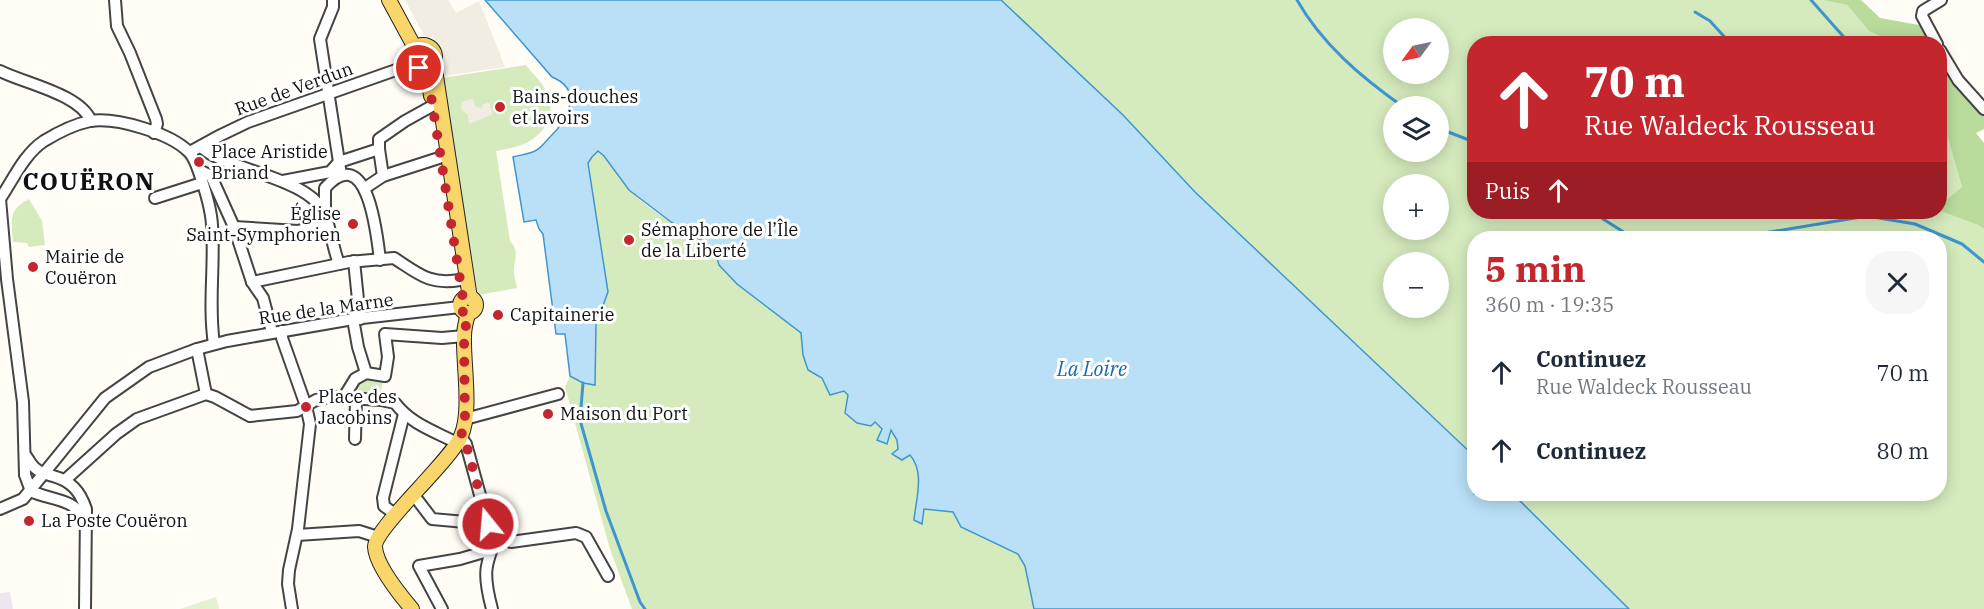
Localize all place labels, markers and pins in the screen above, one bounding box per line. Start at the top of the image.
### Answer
pin [393,42,444,93]
place label: Bains-douches et lavoirs [512,85,638,129]
marker: Bains-douches et lavoirs [493,100,507,114]
place label: Place Aristide Briand [211,140,328,184]
marker: Place Aristide Briand [192,155,206,169]
place label: Église Saint-Symphorien [186,202,341,246]
marker: Église Saint-Symphorien [346,217,360,231]
place label: Sémaphore de l’Île de la Liberté [641,218,798,262]
marker: Sémaphore de l’Île de la Liberté [622,233,636,247]
place label: Mairie de Couëron [45,245,124,289]
marker: Mairie de Couëron [26,260,40,274]
place label: Capitainerie [510,303,614,326]
marker: Capitainerie [491,308,505,322]
place label: Place des Jacobins [318,385,397,429]
marker: Place des Jacobins [299,400,313,414]
place label: Maison du Port [560,402,688,425]
marker: Maison du Port [541,407,555,421]
place label: La Poste Couëron [41,509,188,532]
marker: La Poste Couëron [22,514,36,528]

